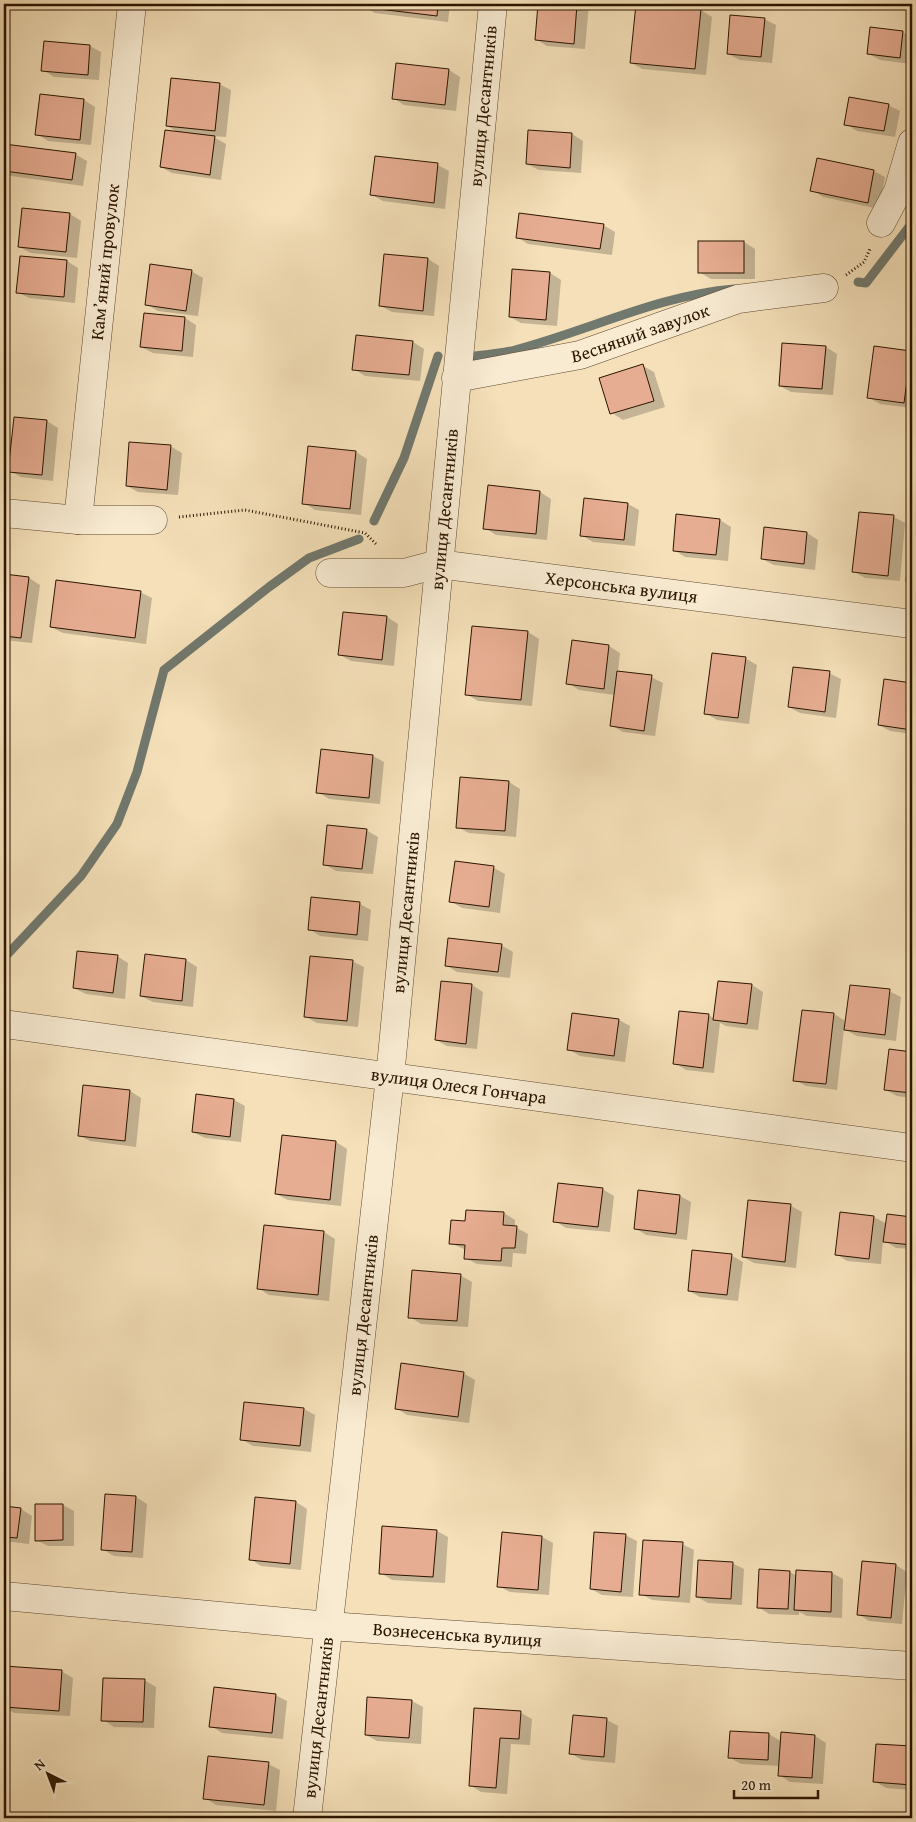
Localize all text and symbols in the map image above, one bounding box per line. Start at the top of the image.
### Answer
street label: вулиця Десантників [462,24,504,188]
street label: Камʼяний провулок [83,182,126,341]
street label: Весняний завулок [569,296,713,369]
street label: вулиця Десантників [423,427,465,591]
street label: Херсонська вулиця [544,564,699,610]
street label: вулиця Десантників [384,830,427,994]
street label: вулиця Олеся Гончара [369,1060,549,1111]
street label: вулиця Десантників [340,1233,385,1397]
street label: Вознесенська вулиця [372,1615,543,1654]
street label: вулиця Десантників [295,1635,340,1800]
north arrow [22,1750,72,1800]
text: N [29,1753,50,1775]
scale bar [734,1767,817,1799]
text: 20 m [741,1774,772,1795]

